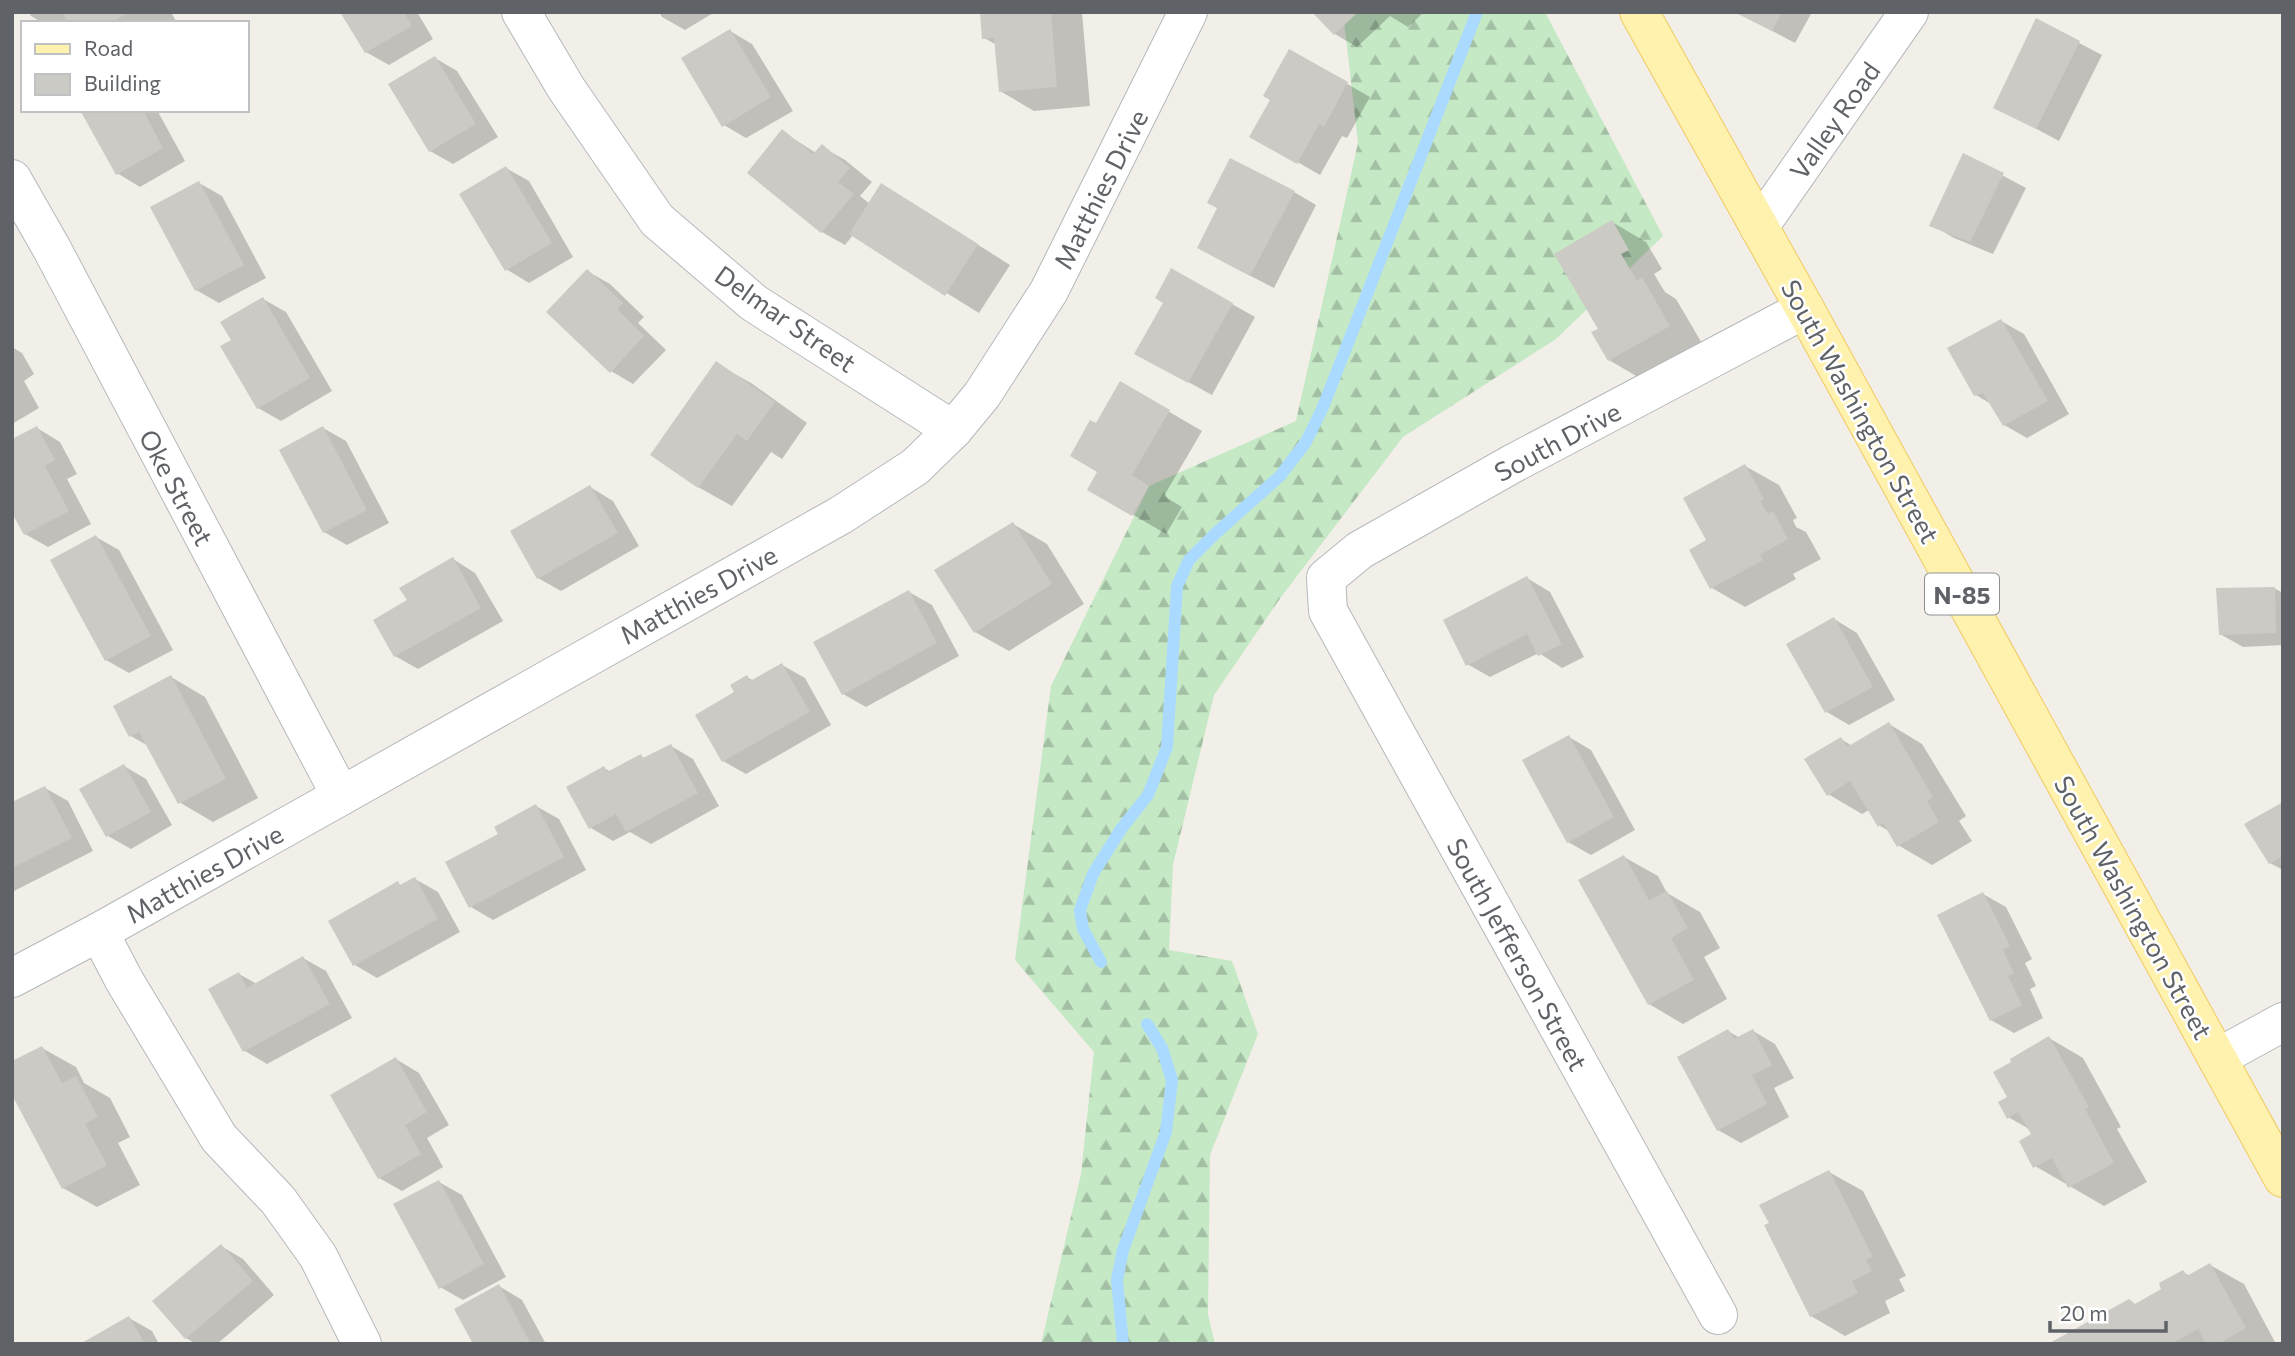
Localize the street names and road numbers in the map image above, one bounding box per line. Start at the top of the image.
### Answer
street label: Valley Road [1782,55,1886,185]
street label: Matthies Drive [1047,104,1153,274]
street label: Delmar Street [710,258,862,378]
street label: South Washington Street [1776,274,1946,548]
street label: South Drive [1489,395,1625,487]
street label: Oke Street [134,424,220,550]
street label: Matthies Drive [614,538,782,650]
road number: N-85 [1925,574,1999,614]
street label: South Washington Street [2049,770,2219,1044]
street label: Matthies Drive [120,817,288,929]
street label: South Jefferson Street [1441,833,1595,1075]

